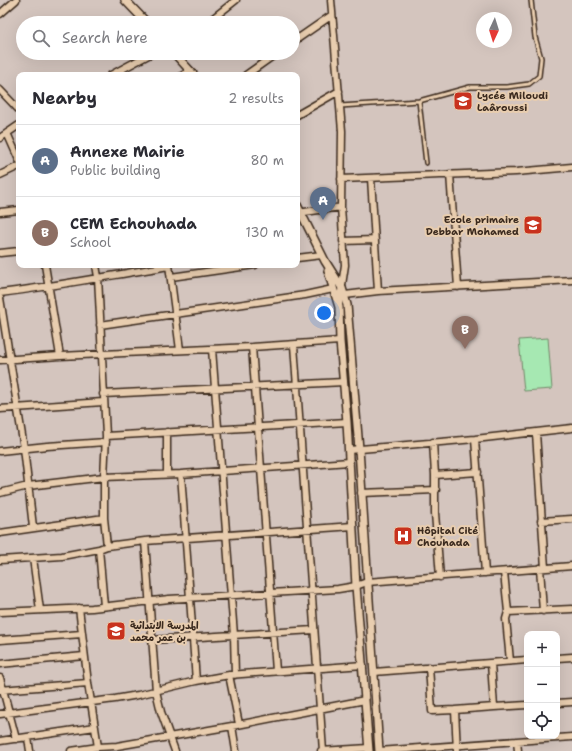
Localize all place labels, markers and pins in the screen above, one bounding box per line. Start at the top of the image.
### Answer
place label: Lycée Miloudi Laâroussi [477,89,548,114]
school or university icon: Lycée Miloudi Laâroussi [452,90,474,112]
pin: A [310,187,336,220]
place label: Ecole primaire Debbar Mohamed [426,213,519,238]
school or university icon: Ecole primaire Debbar Mohamed [522,214,544,236]
pin: B [452,316,478,349]
place label: Hôpital Cité Chouhada [417,524,478,549]
hospital icon: Hôpital Cité Chouhada [392,525,414,547]
place label: المدرسة الابتدائية بن عمر محمد [130,619,199,644]
school or university icon: المدرسة الابتدائية بن عمر محمد [105,620,127,642]

